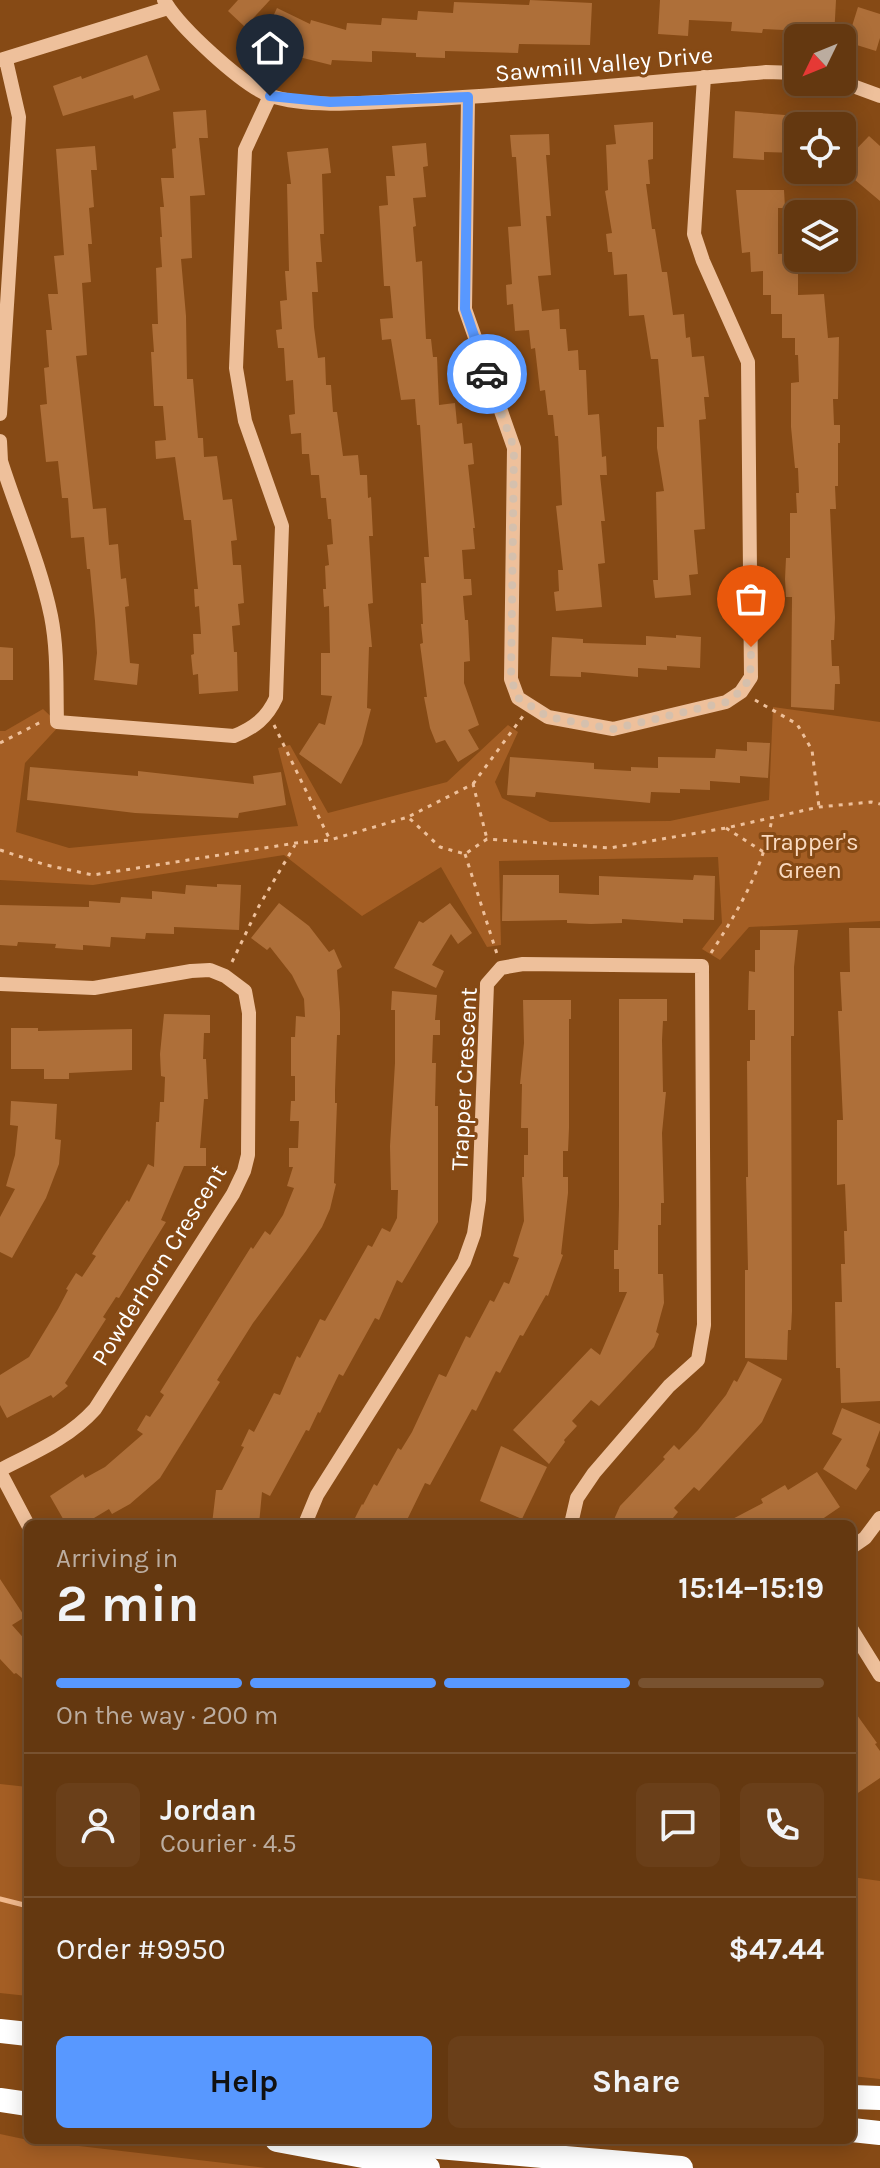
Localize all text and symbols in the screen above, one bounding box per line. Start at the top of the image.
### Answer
pin [236,14.0,304,96]
north arrow [784,24,856,96]
map controls [784,24,856,272]
icon: home [248,26,292,70]
street label: Sawmill Valley Drive [494,41,714,87]
button: locate [784,112,856,184]
button: layers [784,200,856,272]
courier [447,334,527,414]
icon: car [465,352,509,396]
pin [717,565,785,647]
icon: bag [729,577,773,621]
park label: Trapper's Green [761,828,859,884]
street label: Trapper Crescent [445,987,483,1171]
street label: Powderhorn Crescent [86,1159,232,1371]
text: Arriving in [56,1543,178,1574]
text: 15:14–15:19 [678,1570,824,1606]
text: 2 min [56,1573,199,1634]
text: On the way · 200 m [56,1700,278,1731]
button: person [56,1783,140,1867]
button: chat [636,1783,720,1867]
button: phone [740,1783,824,1867]
text: Jordan [160,1792,257,1828]
text: Courier · 4.5 [160,1828,297,1859]
text: Order #9950 [56,1931,226,1967]
text: $47.44 [728,1931,824,1967]
button: Help [56,2036,432,2128]
button: Share [448,2036,824,2128]

